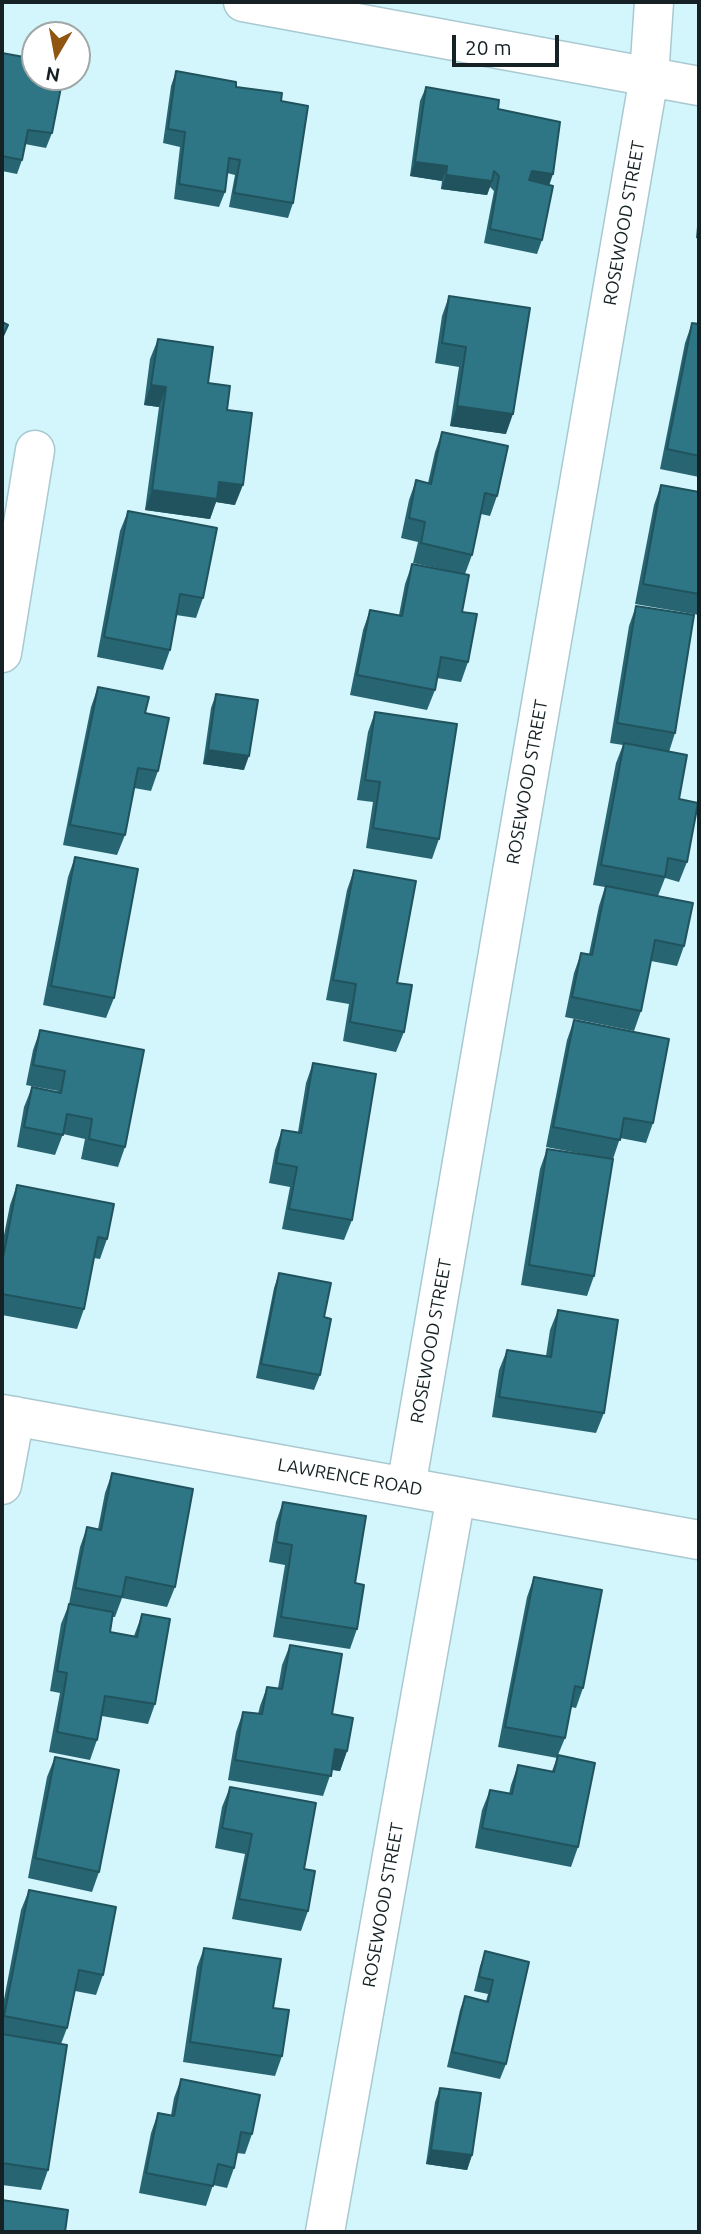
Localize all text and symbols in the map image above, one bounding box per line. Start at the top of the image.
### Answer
north arrow [21,21,91,91]
scale bar [456,21,563,65]
text: 20 m [465,35,512,59]
text: N [44,63,62,87]
street label: ROSEWOOD STREET [599,139,649,307]
street label: ROSEWOOD STREET [502,698,552,866]
street label: ROSEWOOD STREET [406,1257,456,1425]
street label: LAWRENCE ROAD [276,1454,424,1500]
street label: ROSEWOOD STREET [358,1821,408,1989]

